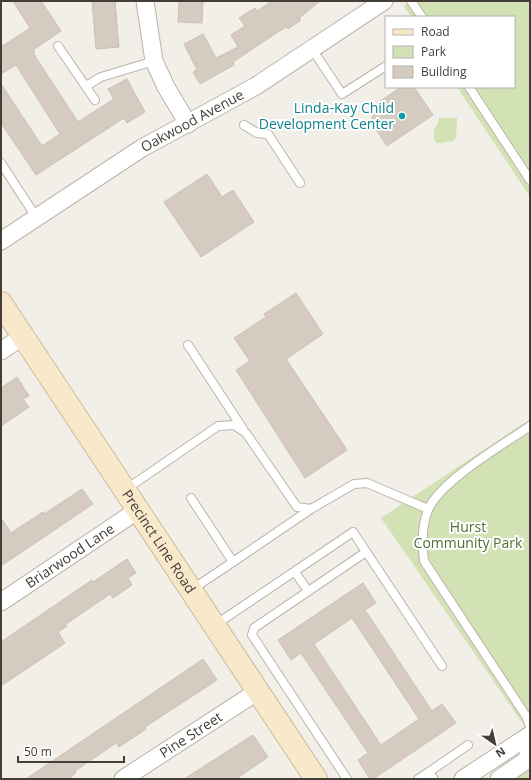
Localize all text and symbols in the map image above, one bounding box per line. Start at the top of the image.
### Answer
legend [385,16,515,88]
text: Road [421,23,450,40]
text: Park [421,43,447,60]
text: Building [421,63,467,80]
street label: Oakwood Avenue [137,84,247,156]
place label: Linda-Kay Child Development Center [259,98,394,133]
marker: Linda-Kay Child Development Center [397,111,407,121]
street label: Precinct Line Road [118,486,200,597]
park label: Hurst Community Park [414,517,523,552]
street label: Briarwood Lane [21,519,118,592]
street label: Pine Street [156,707,226,762]
north arrow [475,724,515,764]
scale bar [18,738,124,764]
text: 50 m [24,743,52,760]
text: N [493,744,509,761]

